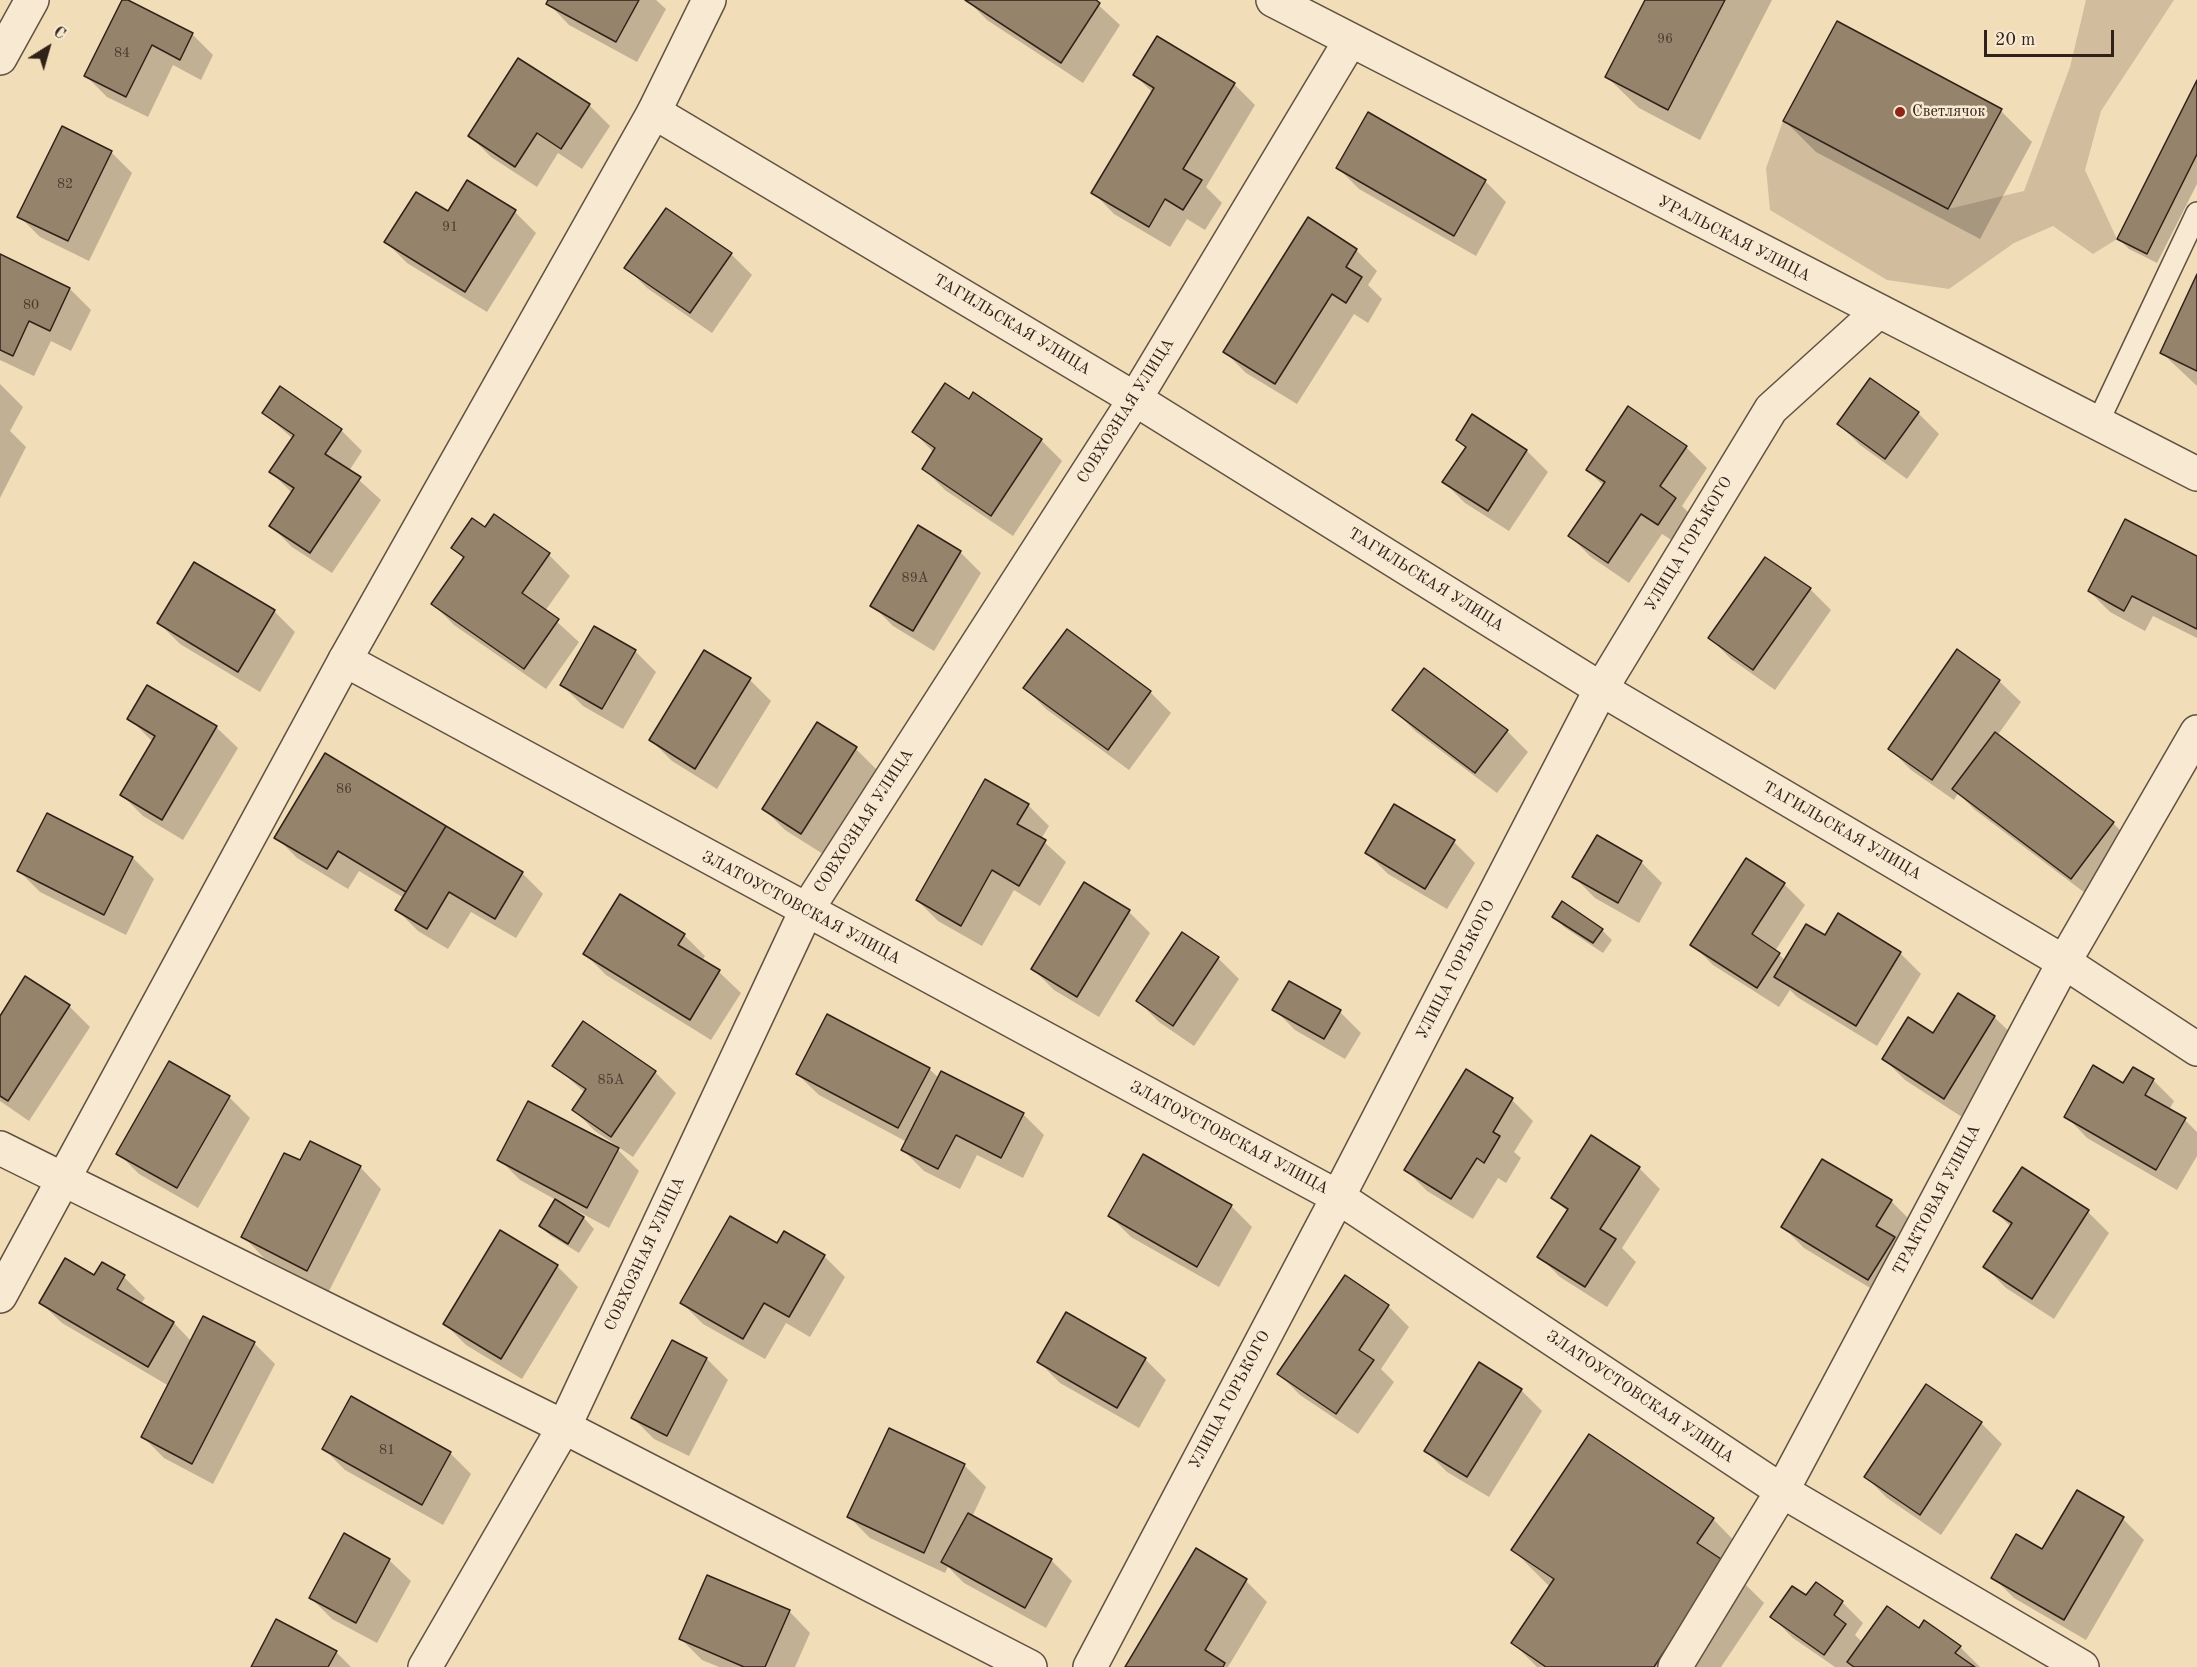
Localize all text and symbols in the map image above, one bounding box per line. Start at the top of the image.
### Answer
north arrow [18,18,78,78]
scale bar [1987,18,2118,56]
text: С [50,24,68,43]
house number: 96 [1657,31,1673,47]
text: 20 m [1995,31,2035,49]
house number: 84 [114,45,130,61]
place label: Светлячок [1912,102,1985,122]
marker: Светлячок [1893,105,1907,119]
house number: 82 [57,176,73,192]
street label: УРАЛЬСКАЯ УЛИЦА [1654,192,1814,286]
house number: 91 [442,219,458,235]
street label: ТАГИЛЬСКАЯ УЛИЦА [930,270,1094,380]
house number: 80 [23,297,39,313]
street label: СОВХОЗНАЯ УЛИЦА [1073,335,1179,487]
street label: УЛИЦА ГОРЬКОГО [1641,473,1737,615]
street label: ТАГИЛЬСКАЯ УЛИЦА [1344,524,1508,636]
house number: 89А [902,570,928,586]
street label: СОВХОЗНАЯ УЛИЦА [810,745,918,897]
street label: ТАГИЛЬСКАЯ УЛИЦА [1759,778,1925,884]
house number: 86 [336,781,352,797]
street label: ЗЛАТОУСТОВСКАЯ УЛИЦА [698,847,904,969]
street label: УЛИЦА ГОРЬКОГО [1413,897,1499,1043]
house number: 85А [598,1072,624,1088]
street label: ЗЛАТОУСТОВСКАЯ УЛИЦА [1126,1077,1332,1199]
street label: ТРАКТОВАЯ УЛИЦА [1889,1122,1985,1278]
street label: СОВХОЗНАЯ УЛИЦА [601,1174,689,1334]
street label: ЗЛАТОУСТОВСКАЯ УЛИЦА [1542,1327,1738,1467]
street label: УЛИЦА ГОРЬКОГО [1185,1328,1275,1472]
house number: 81 [379,1442,395,1458]

